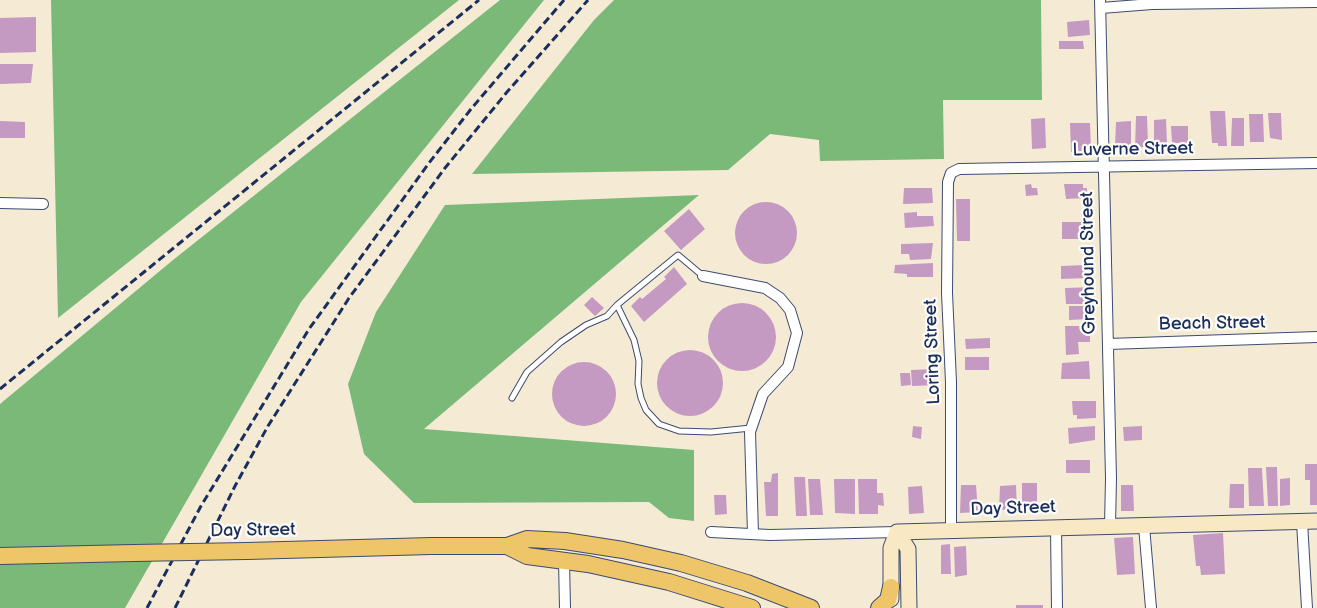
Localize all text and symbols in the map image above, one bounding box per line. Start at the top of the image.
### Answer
street label: Luverne Street [1072,138,1194,162]
street label: Greyhound Street [1077,191,1101,335]
street label: Loring Street [920,299,946,405]
street label: Beach Street [1158,312,1266,336]
street label: Day Street [970,497,1056,521]
street label: Day Street [210,519,296,543]

